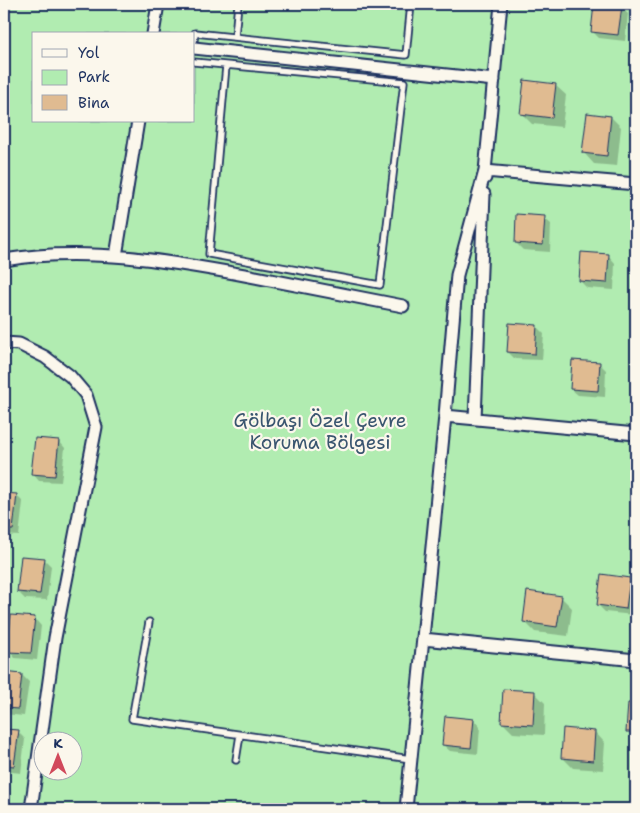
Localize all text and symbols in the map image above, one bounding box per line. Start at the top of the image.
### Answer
legend [32,32,195,122]
text: Yol [78,43,100,63]
text: Park [78,67,110,87]
text: Bina [78,93,110,113]
park label: Gölbaşı Özel Çevre Koruma Bölgesi [234,408,406,455]
north arrow [32,730,82,780]
text: K [53,734,63,752]

